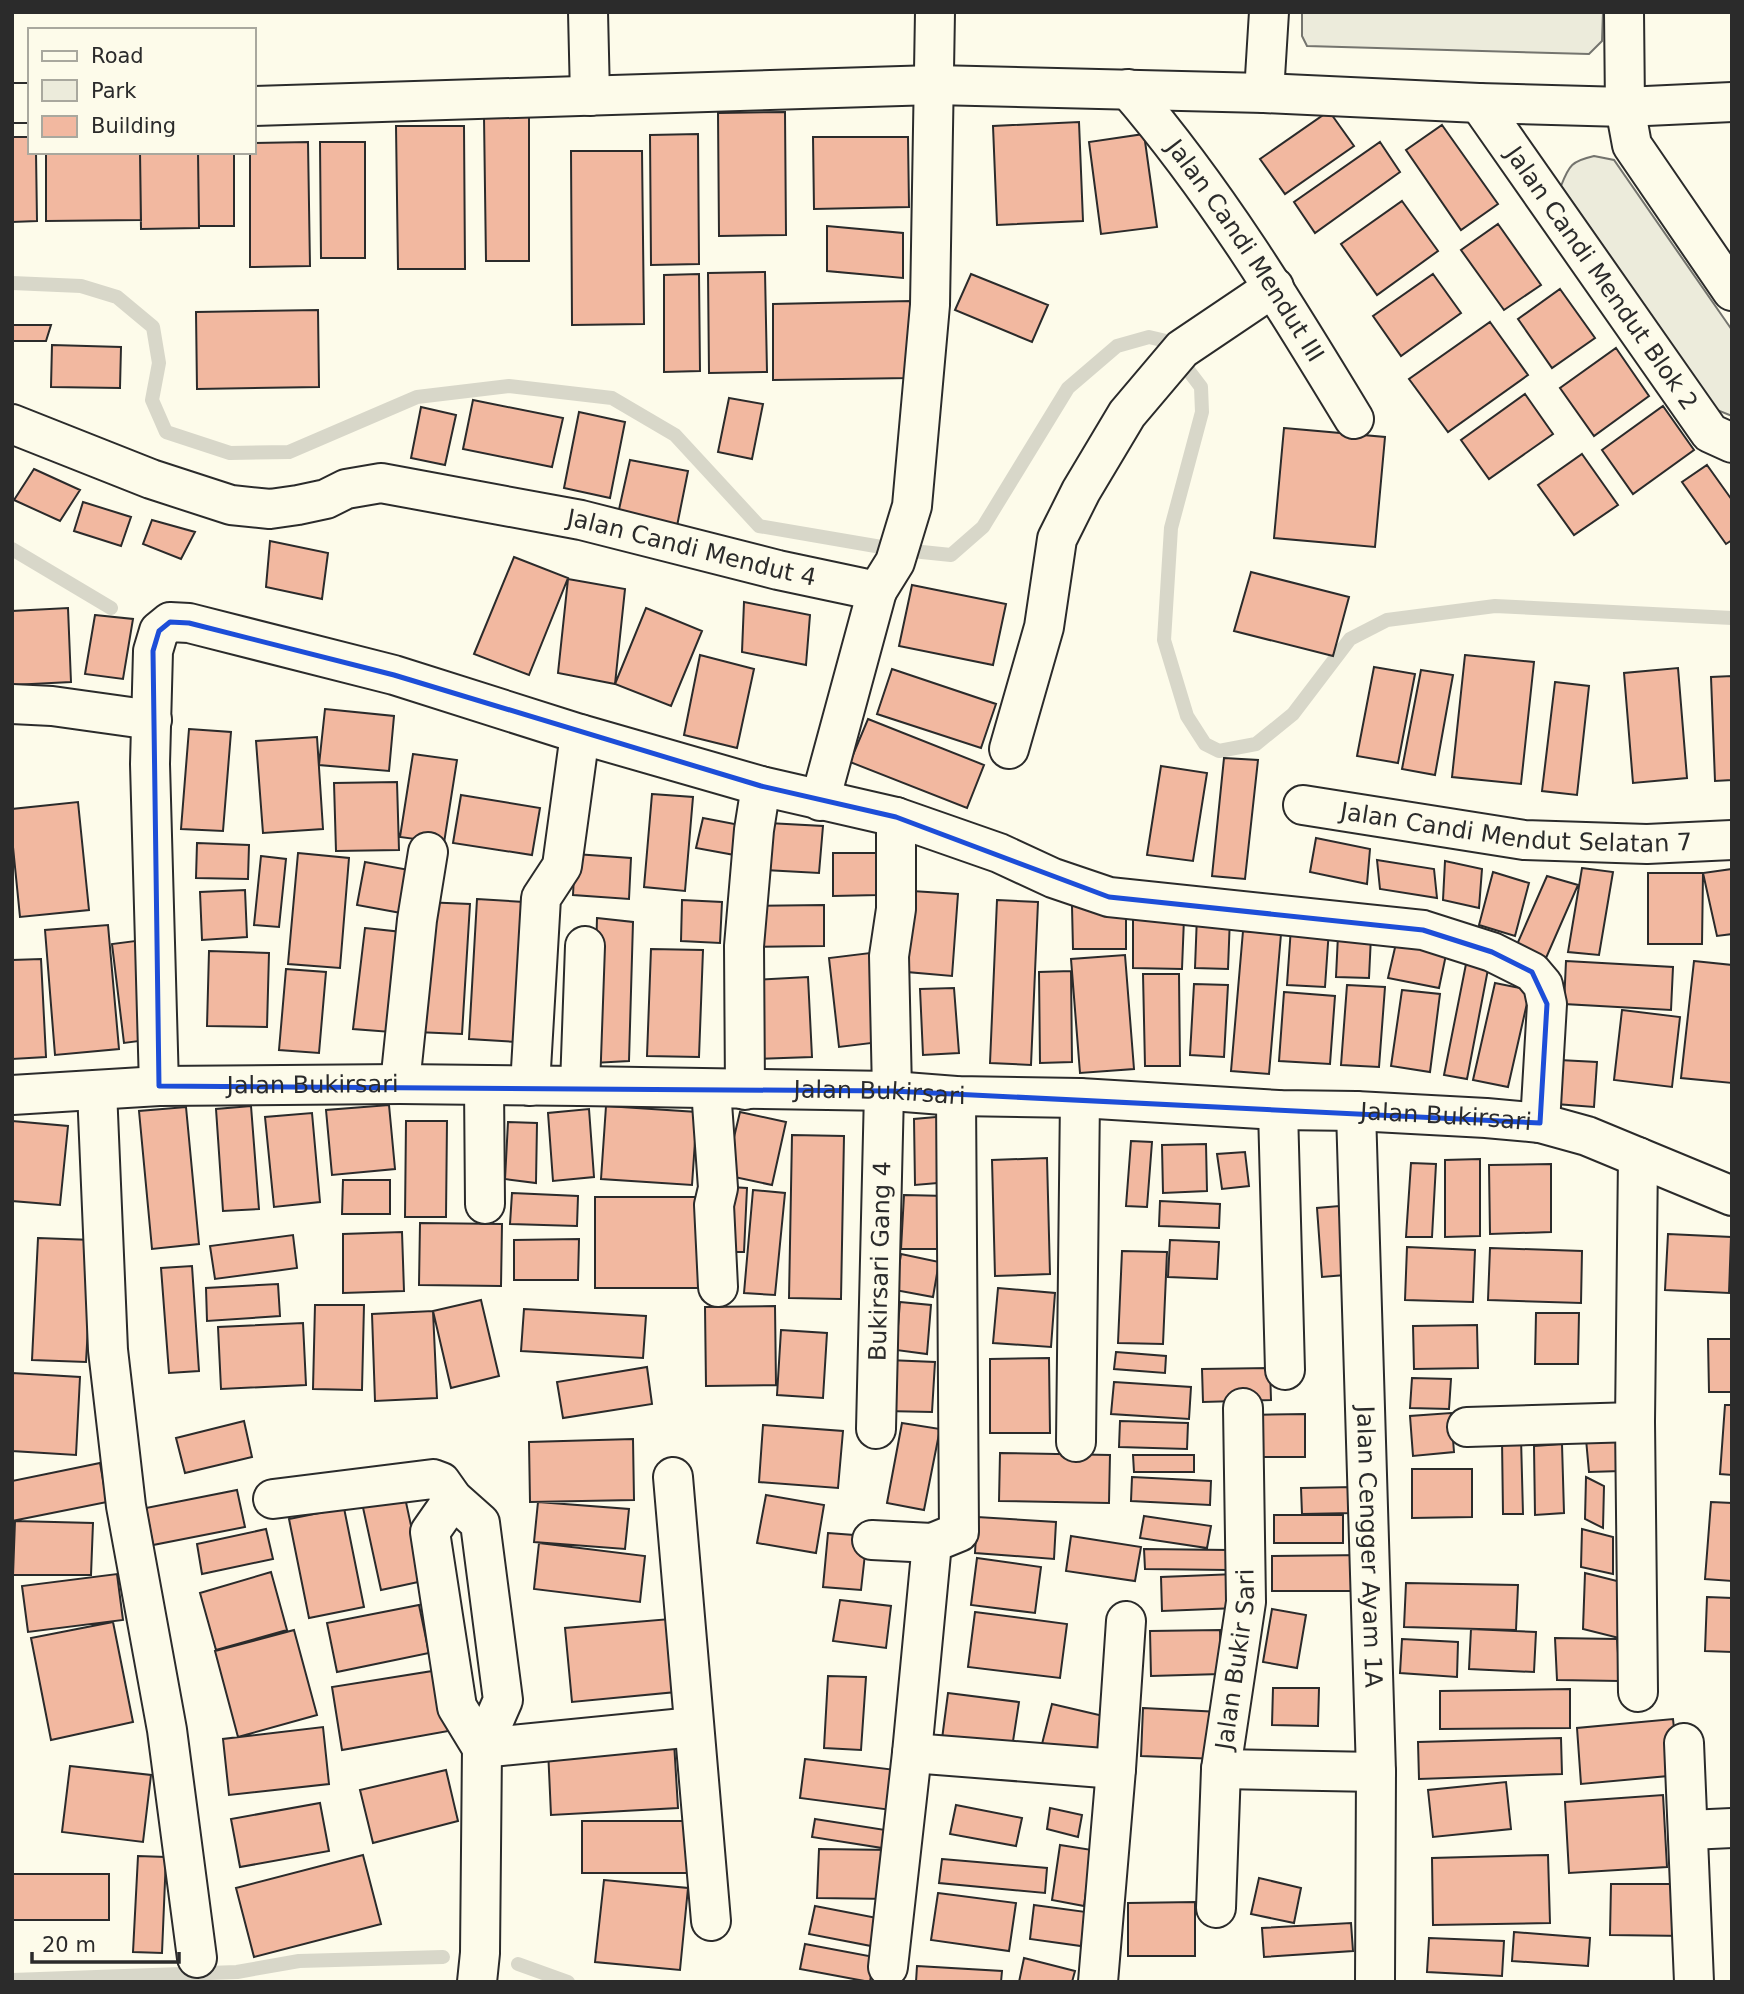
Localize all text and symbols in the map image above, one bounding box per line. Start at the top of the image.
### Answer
legend [28,28,256,154]
text: Road [91,44,144,68]
text: Park [91,79,137,103]
text: Building [91,114,176,138]
street label: Jalan Candi Mendut III [1159,132,1330,367]
street label: Jalan Candi Mendut Blok 2 [1499,140,1704,415]
street label: Jalan Candi Mendut 4 [563,503,819,592]
street label: Jalan Candi Mendut Selatan 7 [1336,797,1693,858]
street label: Jalan Bukirsari [225,1070,399,1099]
street label: Jalan Bukirsari [791,1075,966,1110]
street label: Jalan Bukirsari [1357,1097,1533,1136]
street label: Bukirsari Gang 4 [864,1161,896,1361]
street label: Jalan Cengger Ayam 1A [1351,1403,1387,1689]
street label: Jalan Bukir Sari [1210,1569,1260,1754]
scale bar [32,1920,178,1964]
text: 20 m [42,1933,96,1957]

